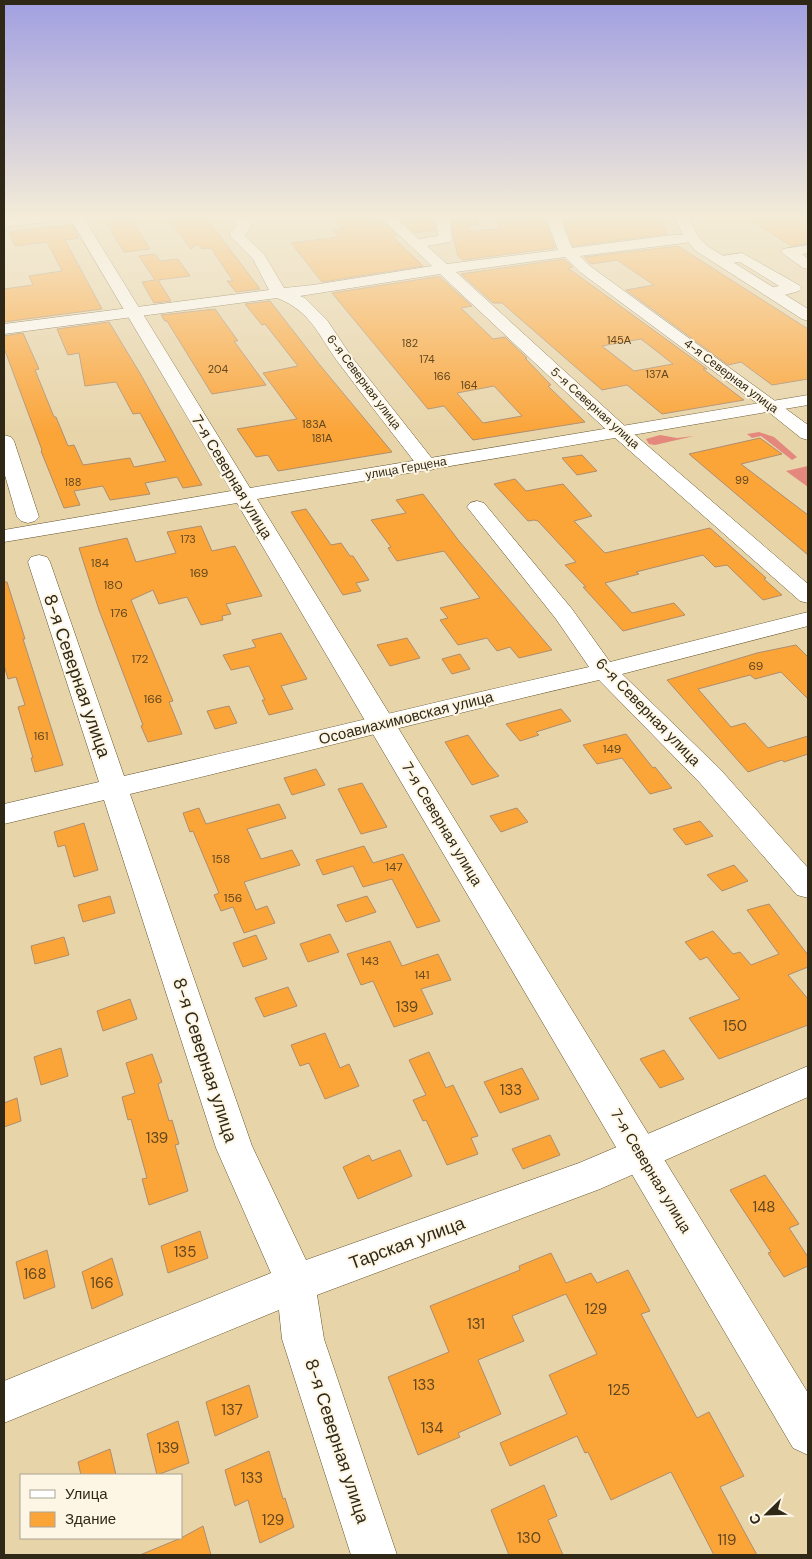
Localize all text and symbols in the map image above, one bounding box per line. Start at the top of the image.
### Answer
street label: 6-я Северная улица [323,331,405,433]
house number: 145А [607,333,632,347]
street label: 4-я Северная улица [681,335,782,417]
house number: 182 [402,336,418,350]
house number: 174 [419,352,435,366]
house number: 204 [208,362,229,376]
street label: 5-я Северная улица [547,364,643,452]
house number: 137А [646,367,669,381]
house number: 166 [433,369,451,383]
house number: 164 [460,378,478,392]
street label: 7-я Северная улица [187,411,277,543]
house number: 183А [302,417,327,431]
house number: 181А [312,431,333,445]
street label: улица Герцена [364,453,448,483]
house number: 99 [735,473,749,487]
house number: 188 [65,475,81,489]
house number: 173 [180,532,196,546]
house number: 184 [91,555,109,571]
house number: 169 [190,565,208,581]
house number: 180 [103,577,123,593]
street label: 8-я Северная улица [38,591,117,762]
house number: 176 [110,605,128,621]
house number: 172 [132,651,148,667]
street label: 6-я Северная улица [591,654,705,771]
house number: 69 [749,658,763,674]
street label: Осоавиахимовская улица [317,686,496,749]
house number: 166 [144,691,162,707]
house number: 161 [33,728,49,744]
house number: 149 [603,741,621,757]
street label: 7-я Северная улица [397,758,487,890]
house number: 158 [212,851,230,867]
house number: 147 [385,859,403,875]
house number: 156 [224,890,242,906]
house number: 143 [361,953,379,969]
house number: 141 [415,967,429,983]
street label: 8-я Северная улица [167,975,243,1146]
house number: 139 [396,997,418,1017]
house number: 150 [723,1016,747,1036]
house number: 133 [500,1080,522,1100]
street label: 7-я Северная улица [606,1105,696,1237]
house number: 139 [146,1128,168,1148]
house number: 148 [753,1197,775,1217]
street label: Тарская улица [346,1211,469,1275]
house number: 135 [174,1242,196,1262]
house number: 168 [23,1264,47,1284]
house number: 166 [90,1273,114,1293]
house number: 129 [585,1299,607,1319]
house number: 131 [467,1314,485,1334]
street label: 8-я Северная улица [299,1356,375,1527]
house number: 133 [413,1375,435,1395]
house number: 125 [608,1380,630,1400]
house number: 137 [221,1400,243,1420]
house number: 134 [421,1418,443,1438]
house number: 139 [157,1438,179,1458]
house number: 133 [241,1468,263,1488]
legend [20,1474,182,1539]
text: Улица [65,1484,108,1504]
north arrow [742,1489,792,1539]
text: Здание [65,1509,116,1529]
house number: 129 [262,1510,284,1530]
text: С [745,1511,765,1527]
house number: 130 [517,1528,541,1548]
house number: 119 [718,1530,736,1550]

